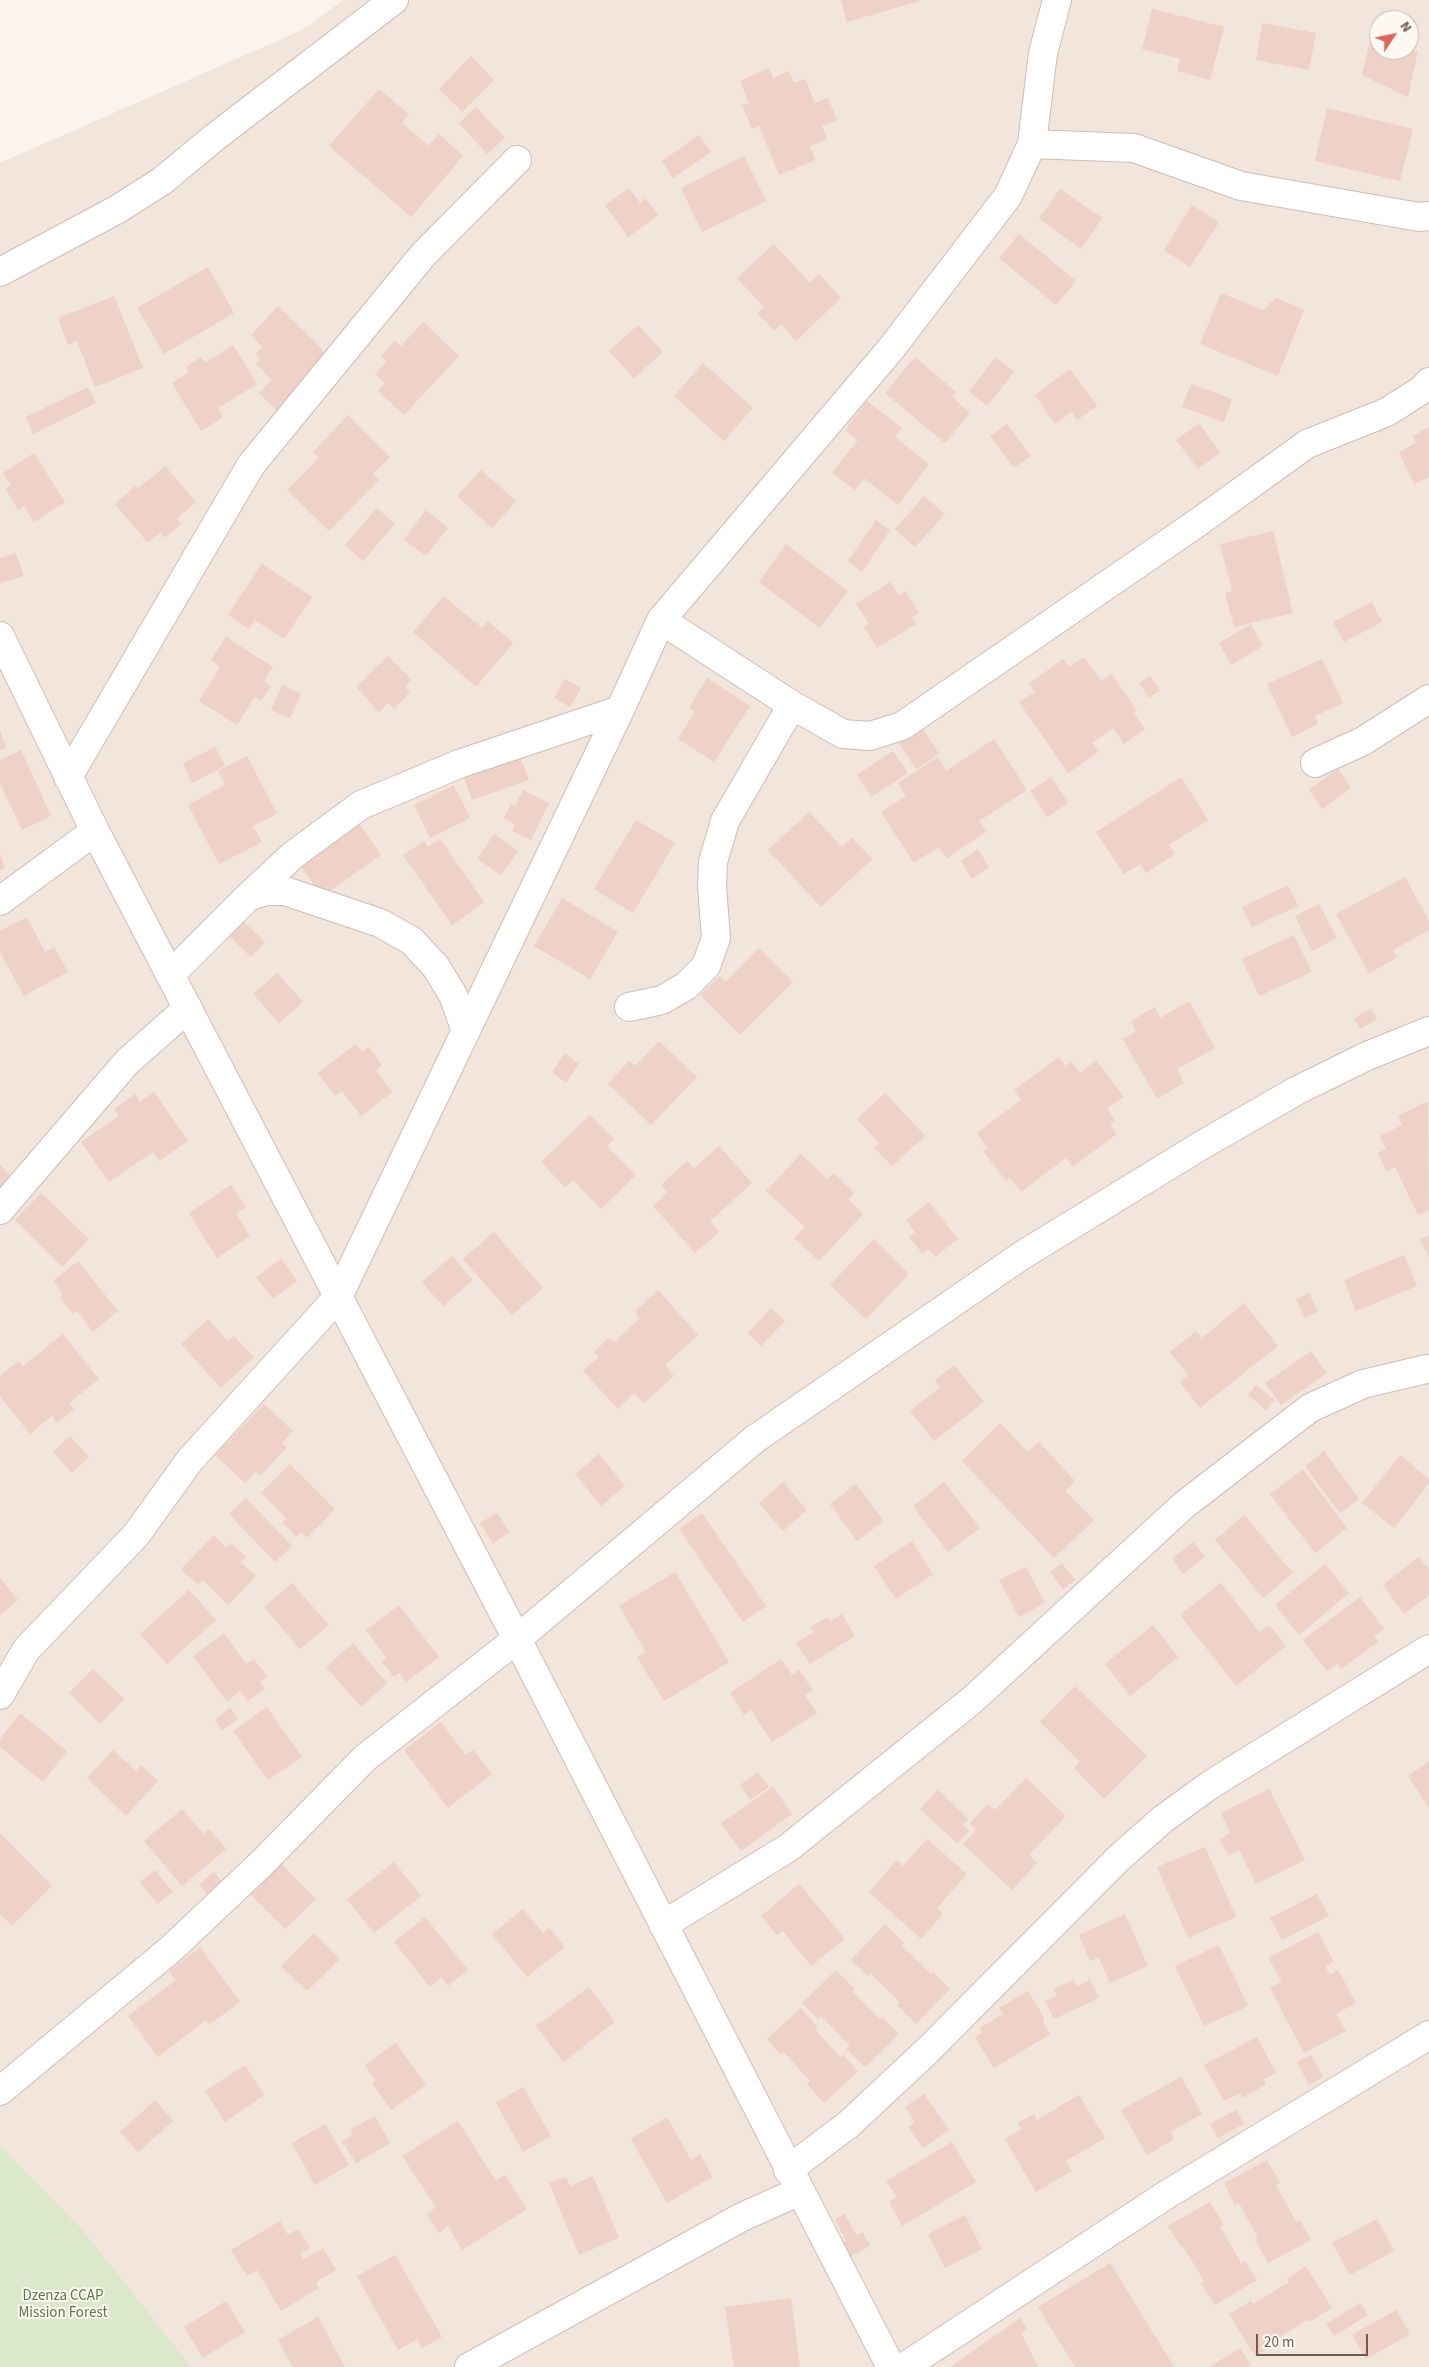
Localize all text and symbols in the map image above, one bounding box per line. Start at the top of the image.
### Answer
north arrow [1369,10,1419,60]
text: N [1395,18,1417,37]
park label: Dzenza CCAP Mission Forest [18,2288,108,2323]
scale bar [1259,2324,1372,2356]
text: 20 m [1264,2332,1294,2353]

